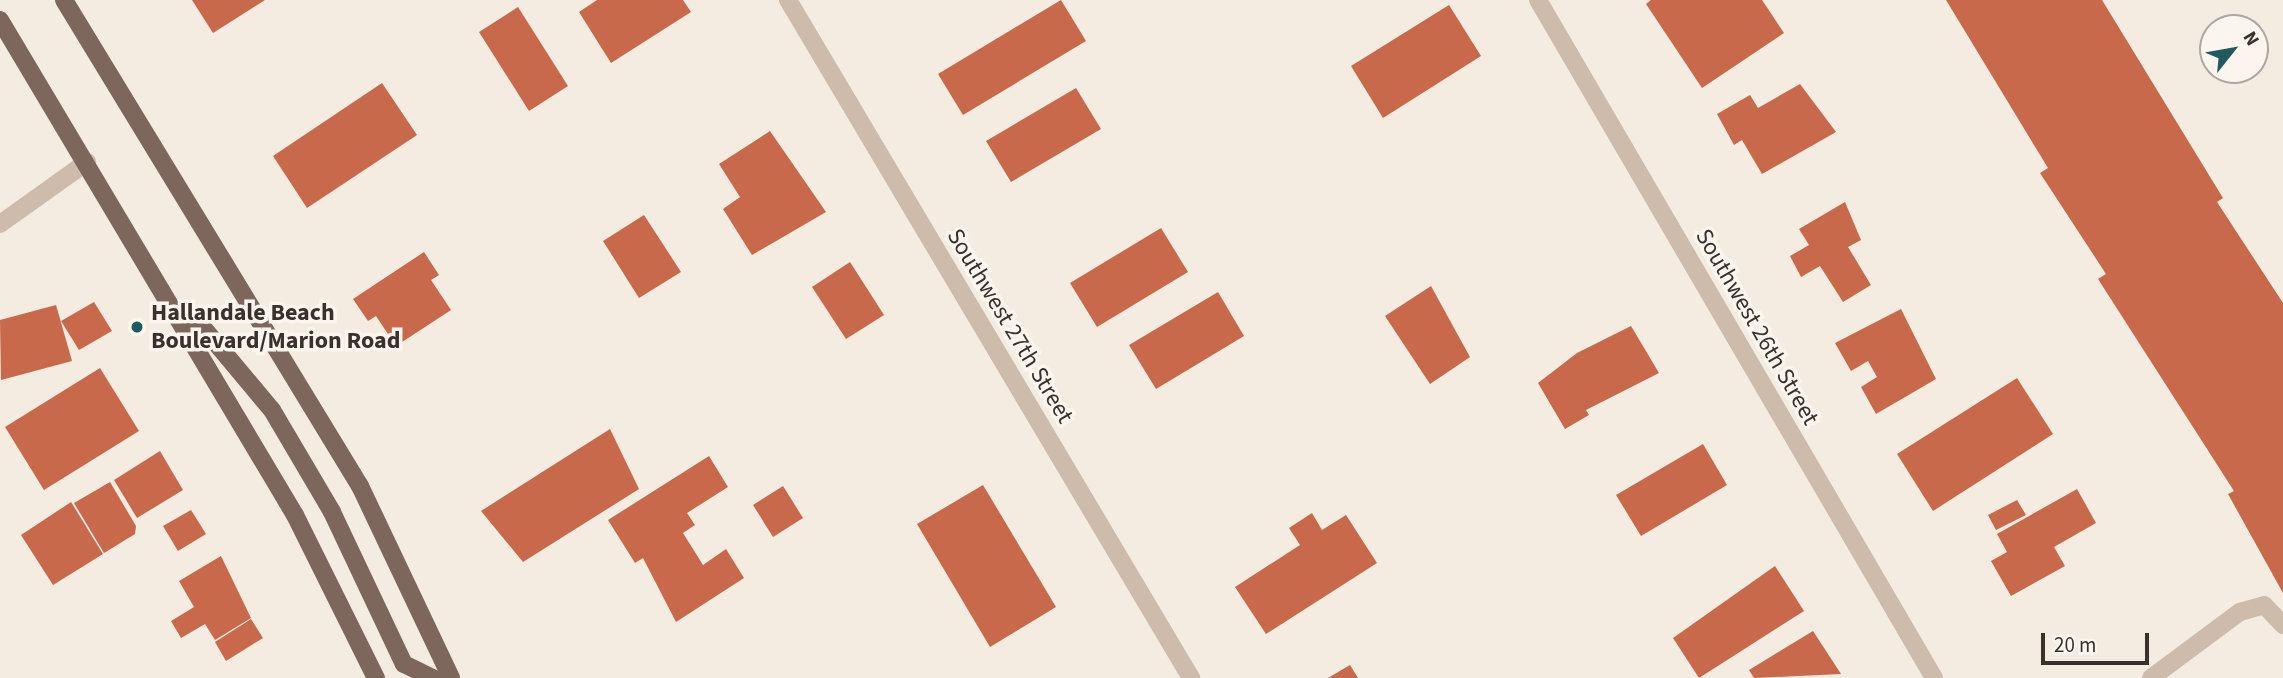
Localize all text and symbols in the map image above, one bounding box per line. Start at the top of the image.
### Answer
north arrow [2199,14,2269,84]
text: N [2236,27,2266,51]
street label: Southwest 27th Street [941,224,1079,428]
street label: Southwest 26th Street [1689,224,1825,430]
place label: Hallandale Beach Boulevard/Marion Road [151,299,400,355]
marker: Hallandale Beach Boulevard/Marion Road [129,319,145,335]
scale bar [2045,618,2154,662]
text: 20 m [2054,630,2096,660]

